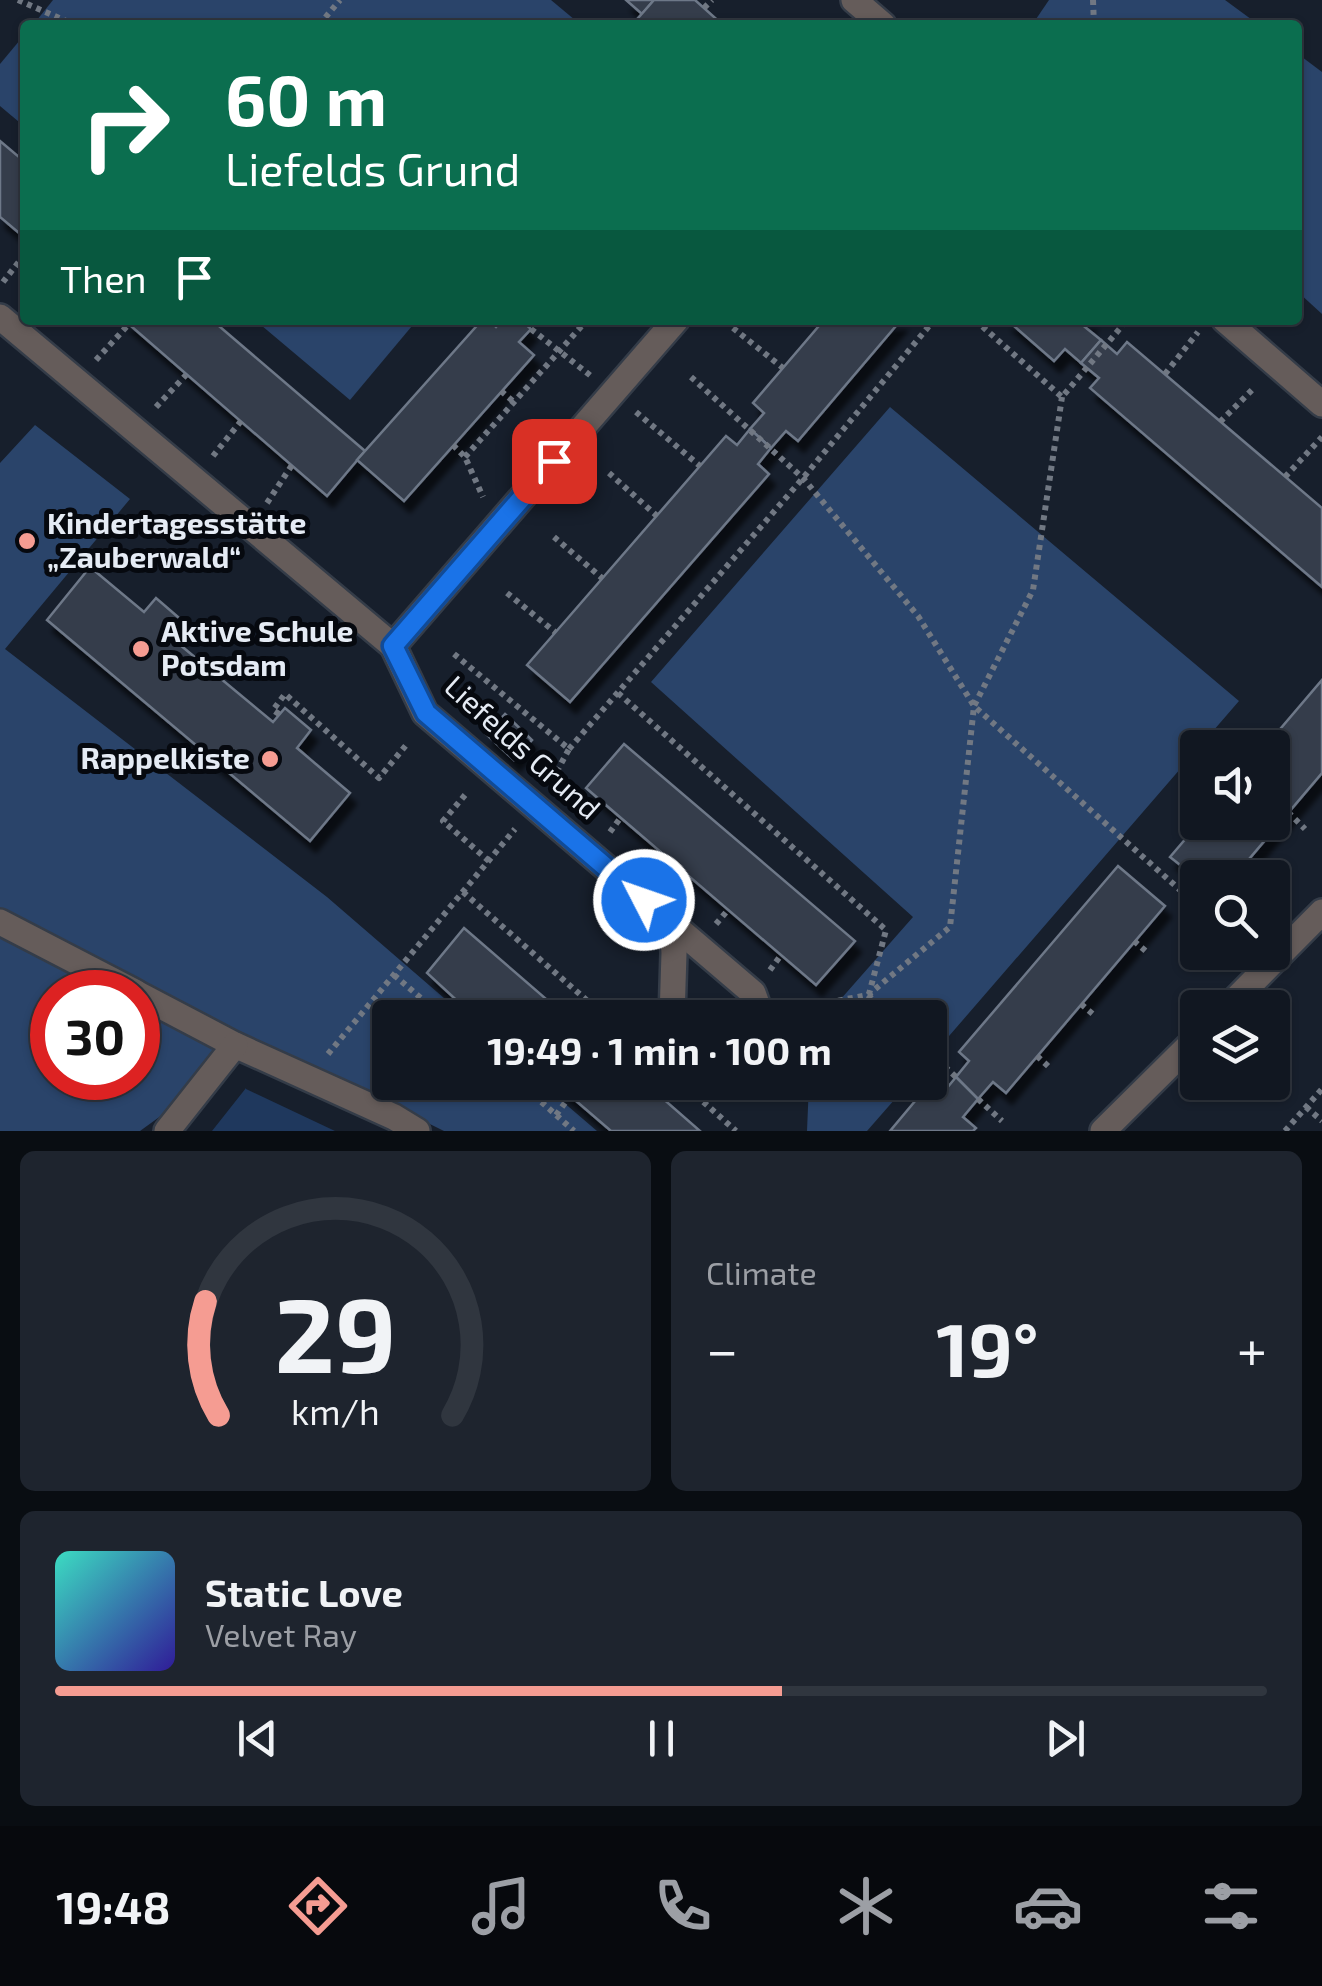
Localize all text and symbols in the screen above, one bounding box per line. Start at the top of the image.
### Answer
text: 60 m [225,56,387,140]
icon: right [60,60,190,190]
text: Liefelds Grund [225,141,520,195]
icon: arrive [167,250,222,305]
text: Then [60,255,147,301]
pin [512,419,597,504]
icon: arrive [527,434,582,489]
place label: Kindertagesstätte „Zauberwald“ [47,504,306,574]
marker: Kindertagesstätte „Zauberwald“ [16,530,38,552]
place label: Aktive Schule Potsdam [161,612,353,682]
marker: Aktive Schule Potsdam [130,638,152,660]
street label: Liefelds Grund [438,667,609,826]
map controls [1180,730,1290,1100]
button: sound [1180,730,1290,840]
place label: Rappelkiste [81,739,250,775]
marker: Rappelkiste [259,748,281,770]
position arrow [592,848,696,952]
button: search [1180,860,1290,970]
speed limit sign: 30 [30,970,160,1100]
button: layers [1180,990,1290,1100]
text: 19:49 · 1 min · 100 m [487,1027,832,1073]
text: Climate [706,1253,817,1291]
text: 29 [275,1269,396,1394]
text: 19° [936,1302,1039,1392]
text: − [706,1315,738,1381]
text: + [1237,1315,1267,1381]
text: km/h [291,1389,380,1432]
text: Static Love [205,1569,403,1615]
text: Velvet Ray [205,1615,357,1653]
icon: previous [230,1711,285,1766]
icon: pause [634,1711,689,1766]
icon: next [1038,1711,1093,1766]
icon: directions [283,1871,353,1941]
icon: music [466,1871,536,1941]
icon: phone [648,1871,718,1941]
icon: climate [831,1871,901,1941]
icon: car [1013,1871,1083,1941]
icon: filters [1196,1871,1266,1941]
text: 19:48 [56,1879,171,1933]

